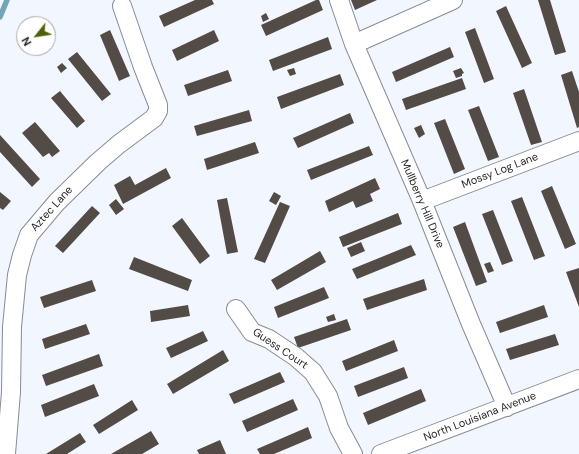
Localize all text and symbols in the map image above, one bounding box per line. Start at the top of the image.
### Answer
north arrow [16,16,56,56]
text: N [18,35,35,48]
street label: Mossy Log Lane [460,150,540,192]
street label: Mullberry Hill Drive [397,158,447,250]
street label: Aztec Lane [28,184,76,234]
street label: Guess Court [250,326,310,372]
street label: North Louisiana Avenue [422,389,538,445]

